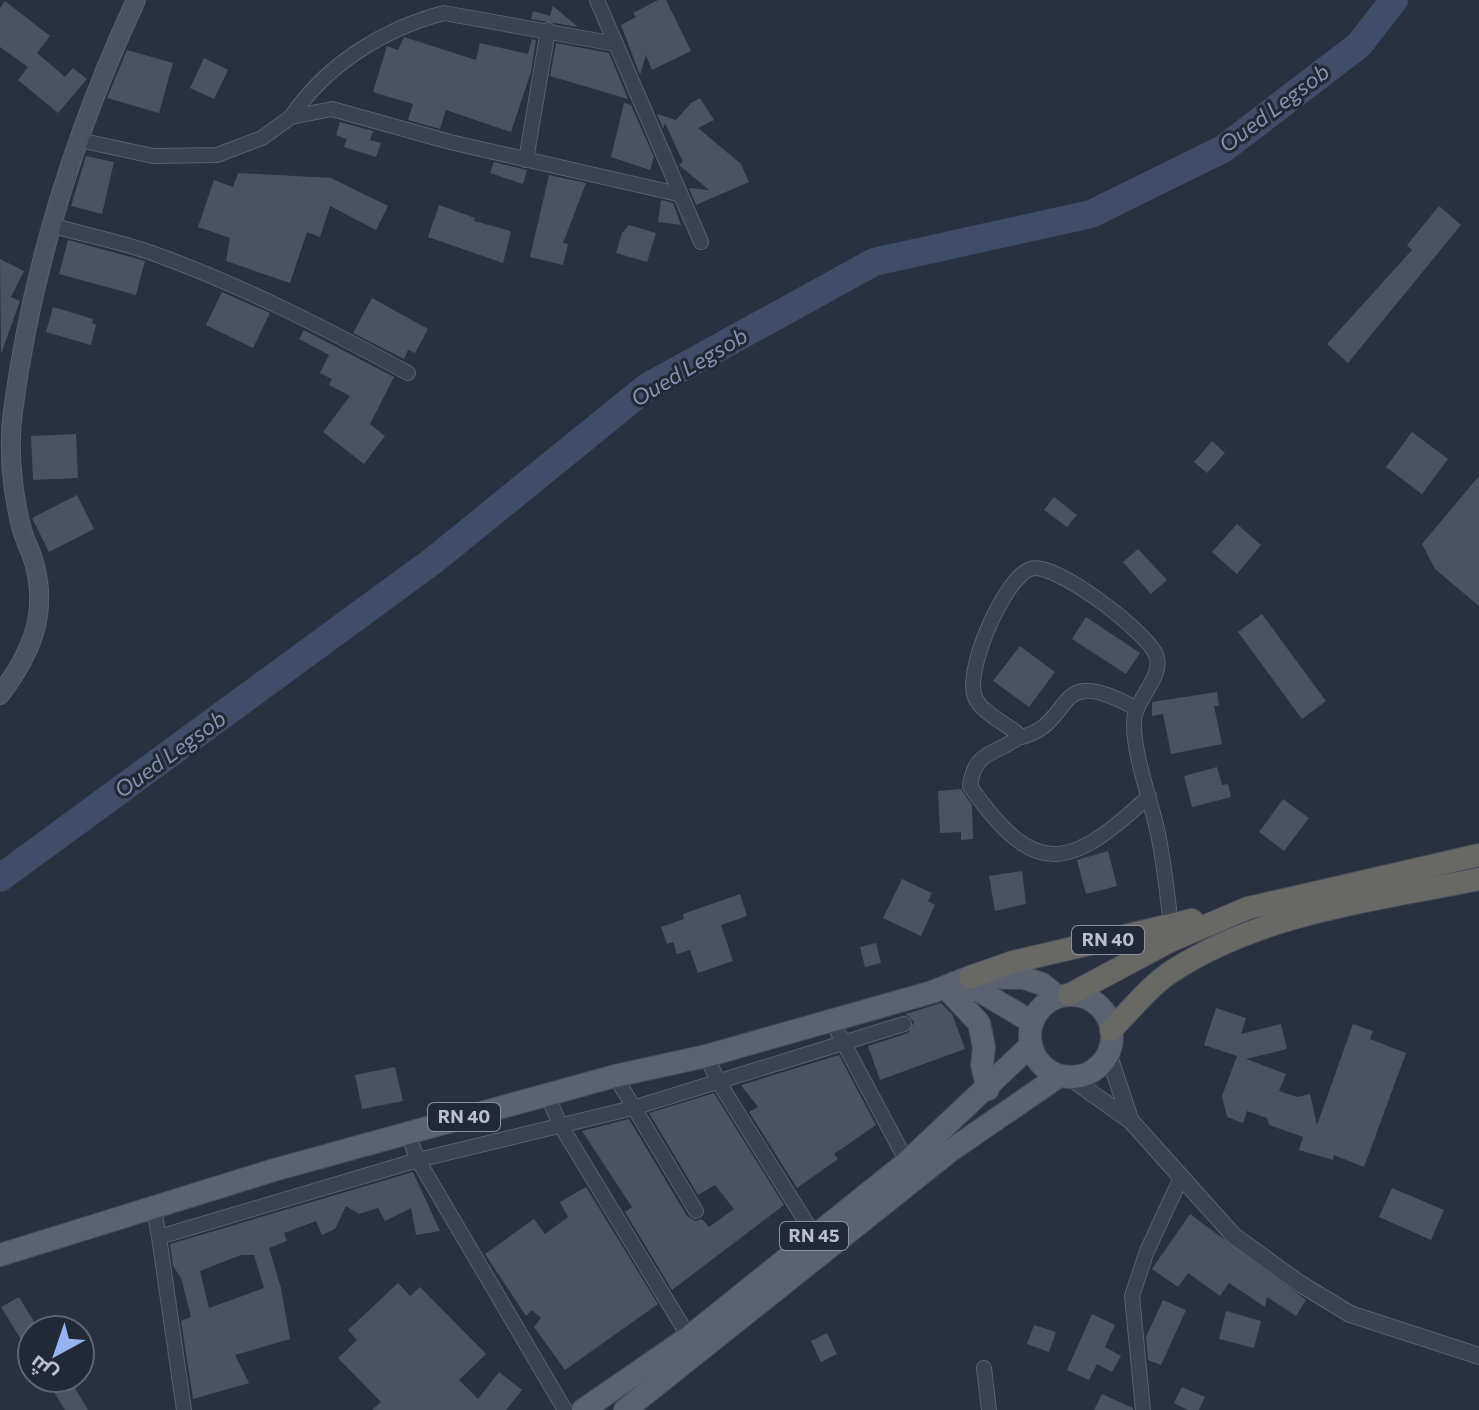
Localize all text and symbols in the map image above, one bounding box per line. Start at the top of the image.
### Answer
water label: Oued Legsob [1213,57,1334,158]
water label: Oued Legsob [626,321,752,412]
water label: Oued Legsob [109,704,231,803]
road number: RN 40 [1072,926,1144,954]
road number: RN 40 [428,1103,500,1131]
road number: RN 45 [780,1222,848,1250]
north arrow [16,1314,96,1394]
text: ش [23,1350,63,1389]

